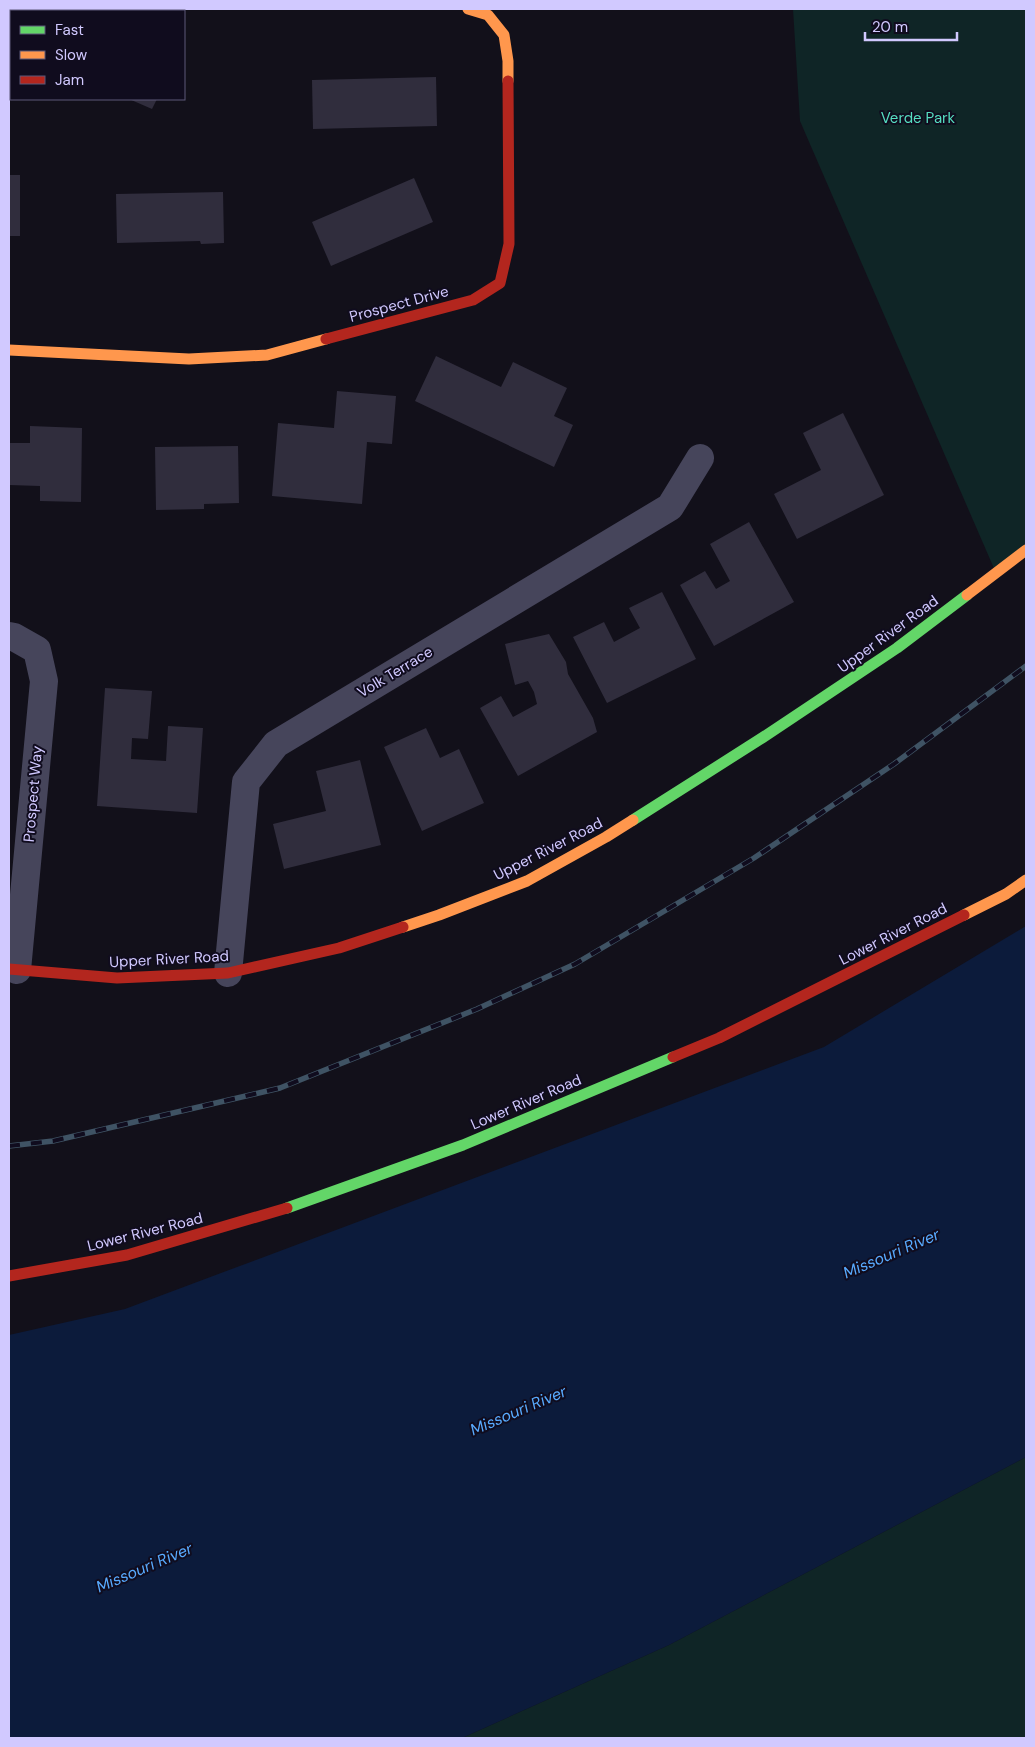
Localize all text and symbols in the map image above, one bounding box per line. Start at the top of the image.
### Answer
legend [10,10,185,100]
scale bar [865,10,958,42]
text: 20 m [872,17,908,37]
text: Fast [55,20,84,40]
text: Slow [55,45,88,65]
text: Jam [55,70,84,90]
park label: Verde Park [881,108,956,128]
street label: Prospect Drive [347,281,451,327]
street label: Upper River Road [834,591,942,677]
street label: Volk Terrace [354,642,436,702]
street label: Prospect Way [19,744,47,843]
street label: Upper River Road [490,813,606,885]
street label: Lower River Road [836,898,950,970]
street label: Upper River Road [109,946,229,972]
street label: Lower River Road [468,1070,584,1134]
street label: Lower River Road [85,1208,205,1256]
water label: Missouri River [840,1223,944,1283]
water label: Missouri River [467,1380,571,1440]
water label: Missouri River [93,1537,197,1597]

